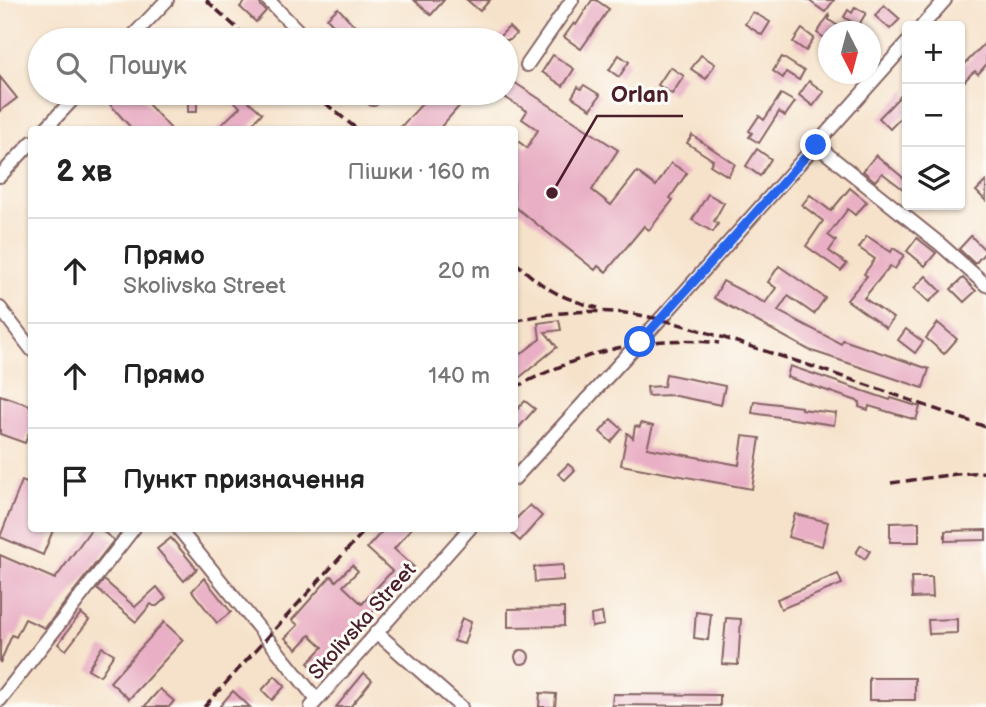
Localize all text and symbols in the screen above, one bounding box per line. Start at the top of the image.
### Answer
north arrow [818,21,881,84]
map controls [902,21,965,210]
button: + [902,21,965,84]
search box [28,28,518,105]
icon: search [52,48,90,86]
text: Пошук [108,51,187,82]
callout: Orlan [597,72,683,116]
text: Orlan [611,81,669,109]
button: − [902,84,965,147]
route end [800,129,831,160]
button: layers [902,147,965,210]
text: 2 хв [56,154,112,190]
text: Пішки · 160 m [348,158,490,186]
text: Прямо [123,241,205,272]
icon: ahead [56,252,94,290]
text: 20 m [438,257,490,285]
text: Skolivska Street [123,272,286,300]
route start [624,326,655,357]
icon: ahead [56,357,94,395]
text: Прямо [123,360,205,391]
text: 140 m [428,362,490,390]
icon: arrive [56,462,94,500]
text: Пункт призначення [123,465,365,496]
street label: Skolivska Street [303,557,422,685]

